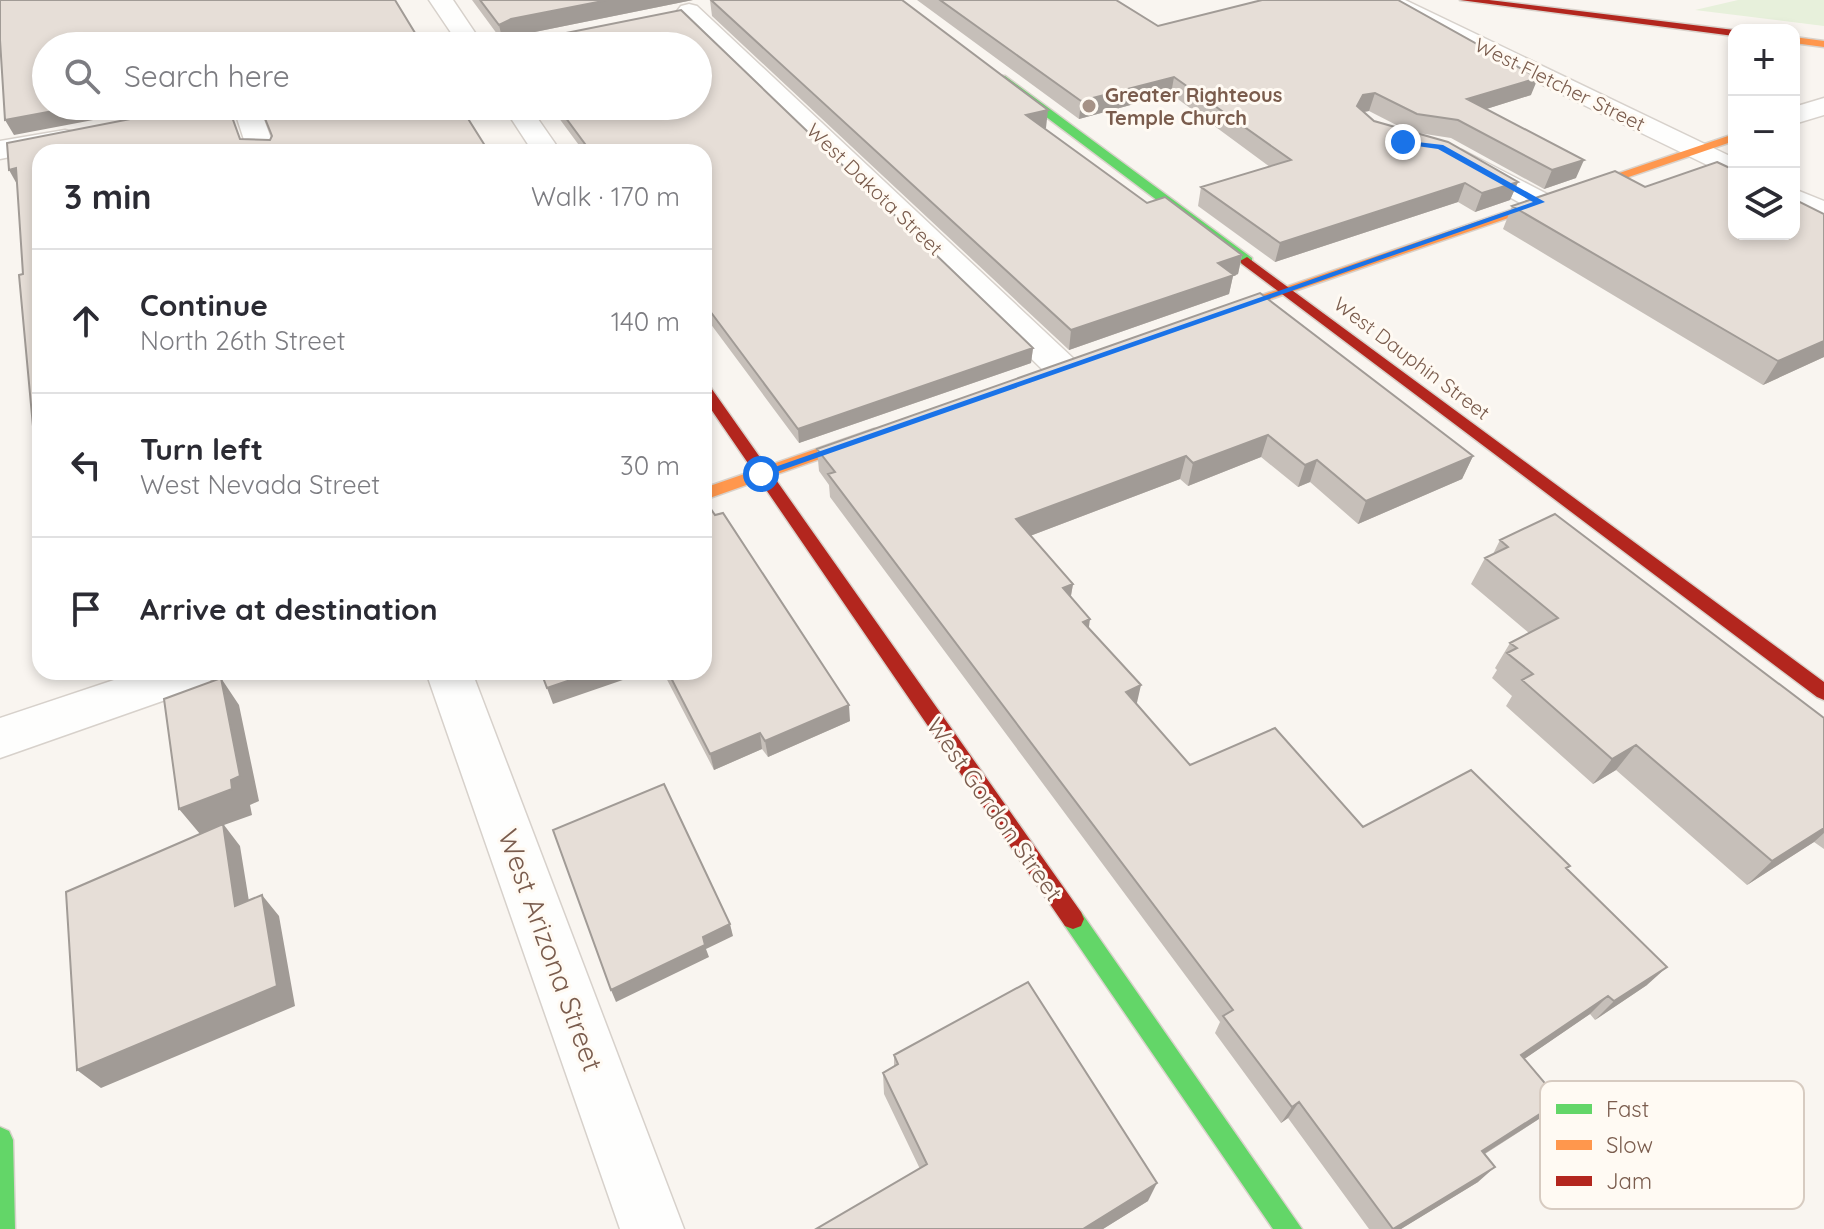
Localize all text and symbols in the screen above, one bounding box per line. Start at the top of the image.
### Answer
map controls [1728,24,1800,240]
button: + [1728,24,1800,96]
search box [32,32,712,120]
street label: West Fletcher Street [1471,32,1649,136]
icon: search [60,54,104,98]
text: Search here [124,57,290,95]
place label: Greater Righteous Temple Church [1105,82,1282,130]
button: − [1728,96,1800,168]
marker: Greater Righteous Temple Church [1080,97,1098,115]
street label: West Dakota Street [802,118,949,261]
route end [1385,124,1421,160]
button: layers [1728,168,1800,240]
text: 3 min [64,175,151,218]
text: Walk · 170 m [531,180,680,213]
text: Continue [140,286,268,324]
street label: West Dauphin Street [1329,291,1495,425]
icon: ahead [64,299,108,343]
text: 140 m [611,305,680,338]
text: North 26th Street [140,324,345,357]
text: Turn left [140,430,263,468]
icon: left [64,443,108,487]
text: 30 m [620,449,680,482]
route start [743,456,779,492]
text: West Nevada Street [140,468,380,501]
icon: arrive [64,587,108,631]
text: Arrive at destination [140,590,438,628]
street label: West Gordon Street [920,711,1070,907]
street label: West Arizona Street [491,824,611,1076]
legend [1540,1081,1804,1209]
text: Fast [1606,1095,1649,1123]
text: Slow [1606,1131,1653,1159]
text: Jam [1606,1167,1652,1195]

